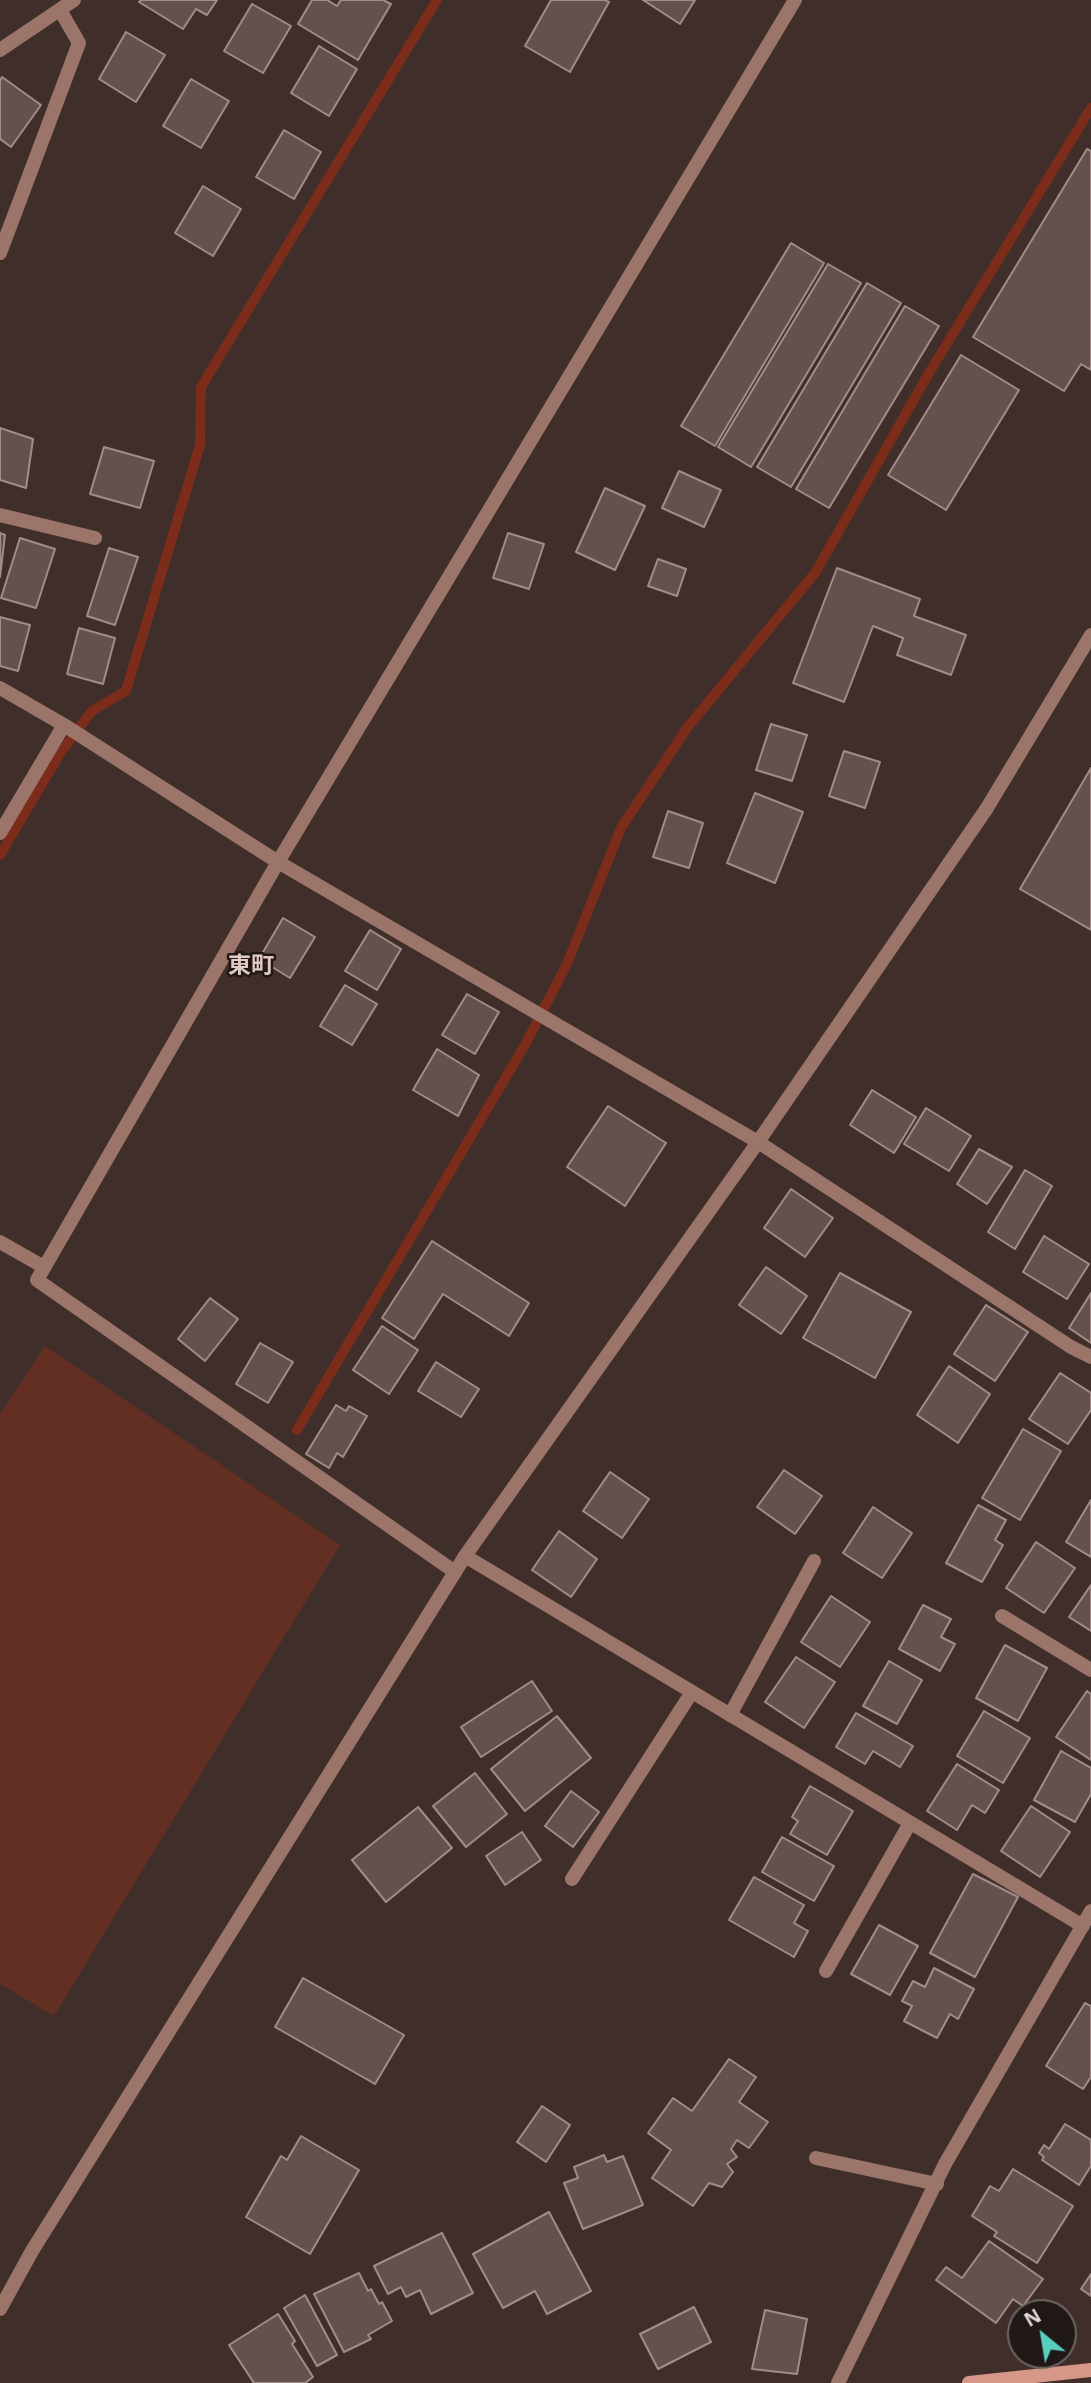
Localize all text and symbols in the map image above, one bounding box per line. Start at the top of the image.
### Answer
district label: 東町 [228,952,274,980]
north arrow [1007,2299,1077,2369]
text: N [1019,2302,1046,2333]

